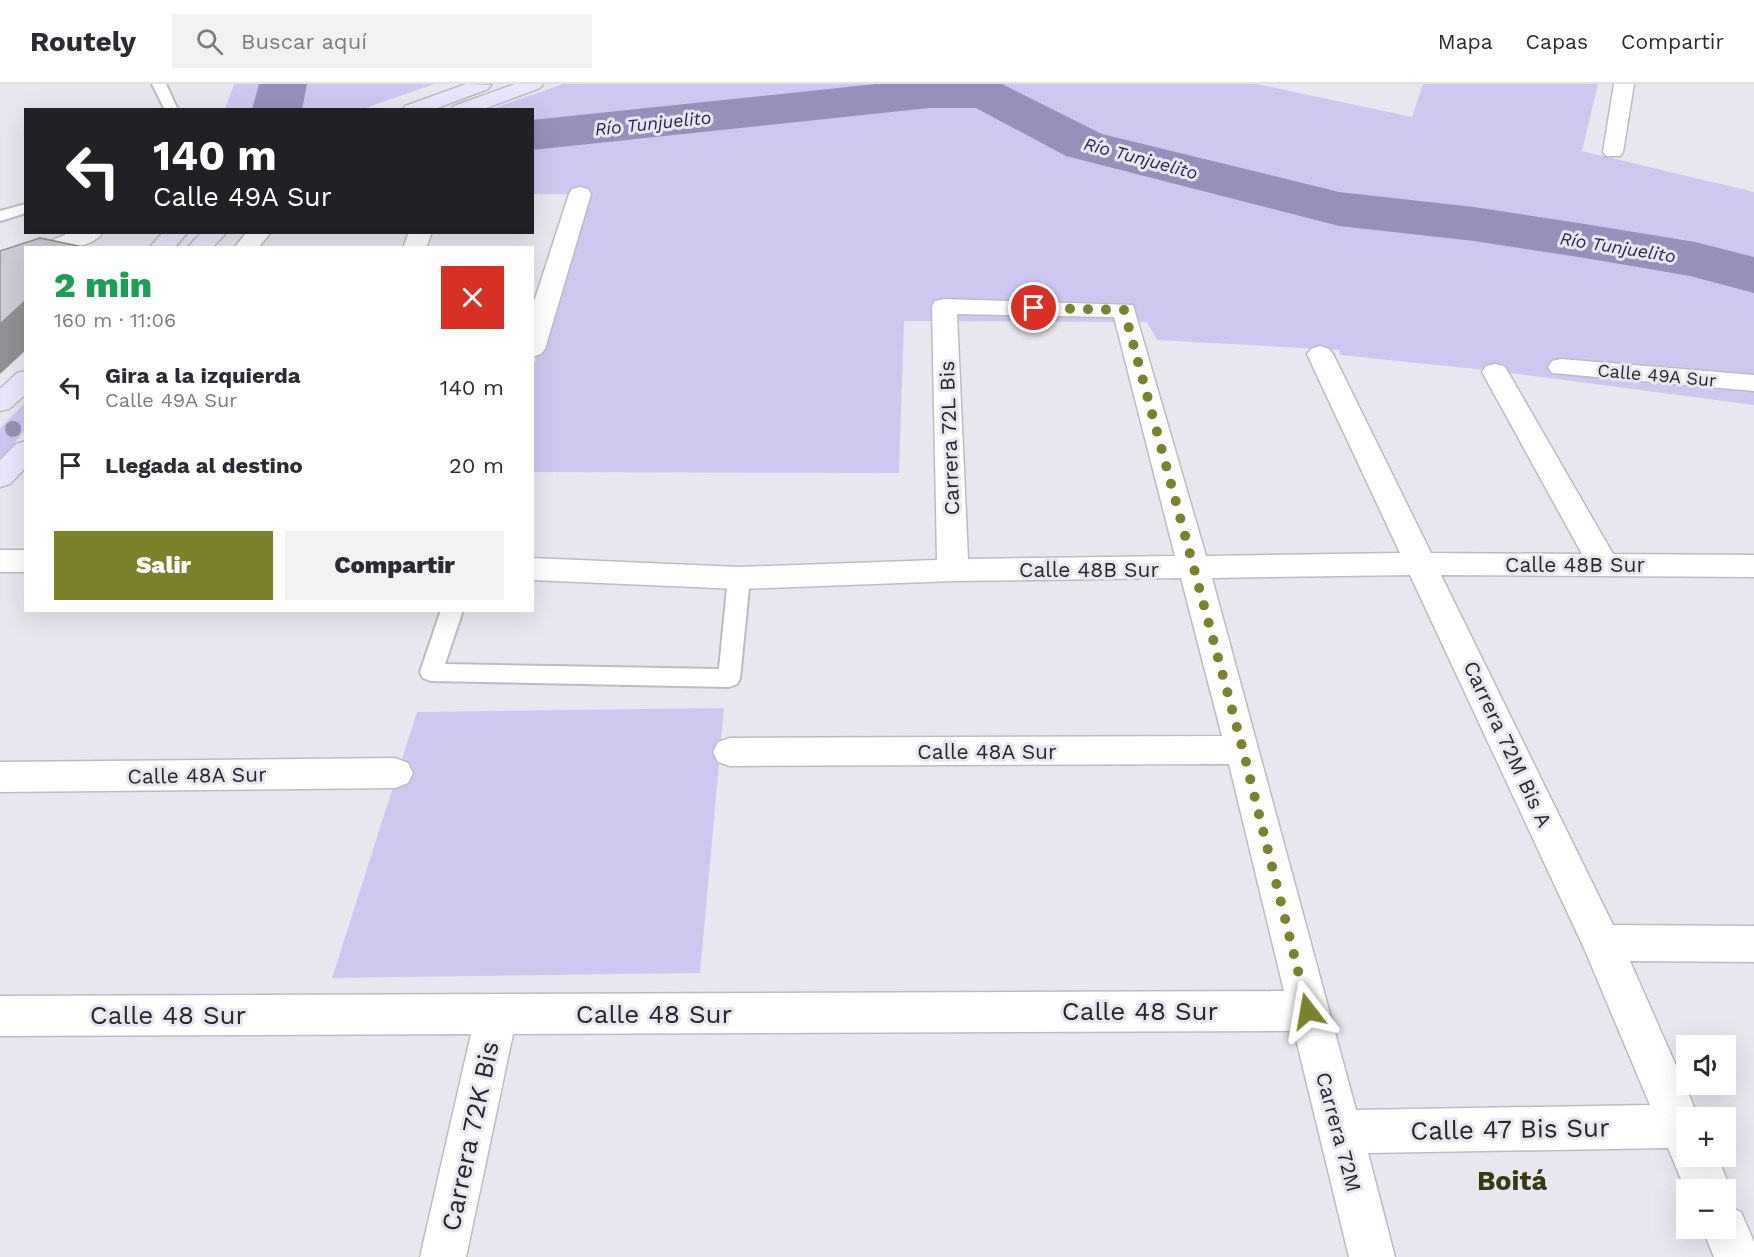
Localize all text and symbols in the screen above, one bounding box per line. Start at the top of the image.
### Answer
search box [172,14,592,68]
text: Routely [30,25,136,58]
icon: search [193,25,226,58]
text: Buscar aquí [241,29,367,54]
text: Mapa [1438,29,1493,54]
text: Capas [1526,29,1588,54]
text: Compartir [1621,29,1724,54]
water label: Río Tunjuelito [594,106,712,140]
text: 140 m [153,131,277,180]
icon: left [54,132,132,210]
water label: Río Tunjuelito [1082,133,1200,183]
text: Calle 49A Sur [153,181,332,213]
water label: Río Tunjuelito [1559,227,1677,267]
text: 2 min [54,264,152,306]
button: close [441,266,504,329]
pin [1008,282,1059,333]
icon: arrive [1017,291,1050,324]
text: 160 m · 11:06 [54,308,176,332]
street label: Calle 49A Sur [1597,359,1717,391]
street label: Carrera 72L Bis [934,360,964,516]
text: Gira a la izquierda [105,363,301,388]
icon: left [54,371,87,404]
text: 140 m [440,375,504,400]
text: Calle 49A Sur [105,388,237,412]
icon: arrive [54,449,87,482]
text: Llegada al destino [105,453,303,478]
text: 20 m [449,453,504,478]
button: Salir [54,531,273,600]
button: Compartir [285,531,504,600]
street label: Calle 48B Sur [1505,552,1645,577]
street label: Calle 48B Sur [1019,557,1159,582]
street label: Carrera 72M Bis A [1458,657,1558,831]
street label: Calle 48A Sur [917,739,1057,764]
street label: Calle 48A Sur [127,761,267,789]
position arrow [1276,979,1340,1043]
street label: Calle 48 Sur [1062,996,1218,1026]
street label: Calle 48 Sur [576,999,732,1029]
street label: Calle 48 Sur [90,1000,246,1030]
map controls [1676,1035,1736,1239]
button: sound [1676,1035,1736,1095]
street label: Carrera 72K Bis [435,1038,505,1234]
street label: Carrera 72M [1311,1069,1367,1195]
button: + [1676,1107,1736,1167]
street label: Calle 47 Bis Sur [1410,1112,1610,1146]
district label: Boitá [1477,1165,1547,1197]
button: − [1676,1179,1736,1239]

